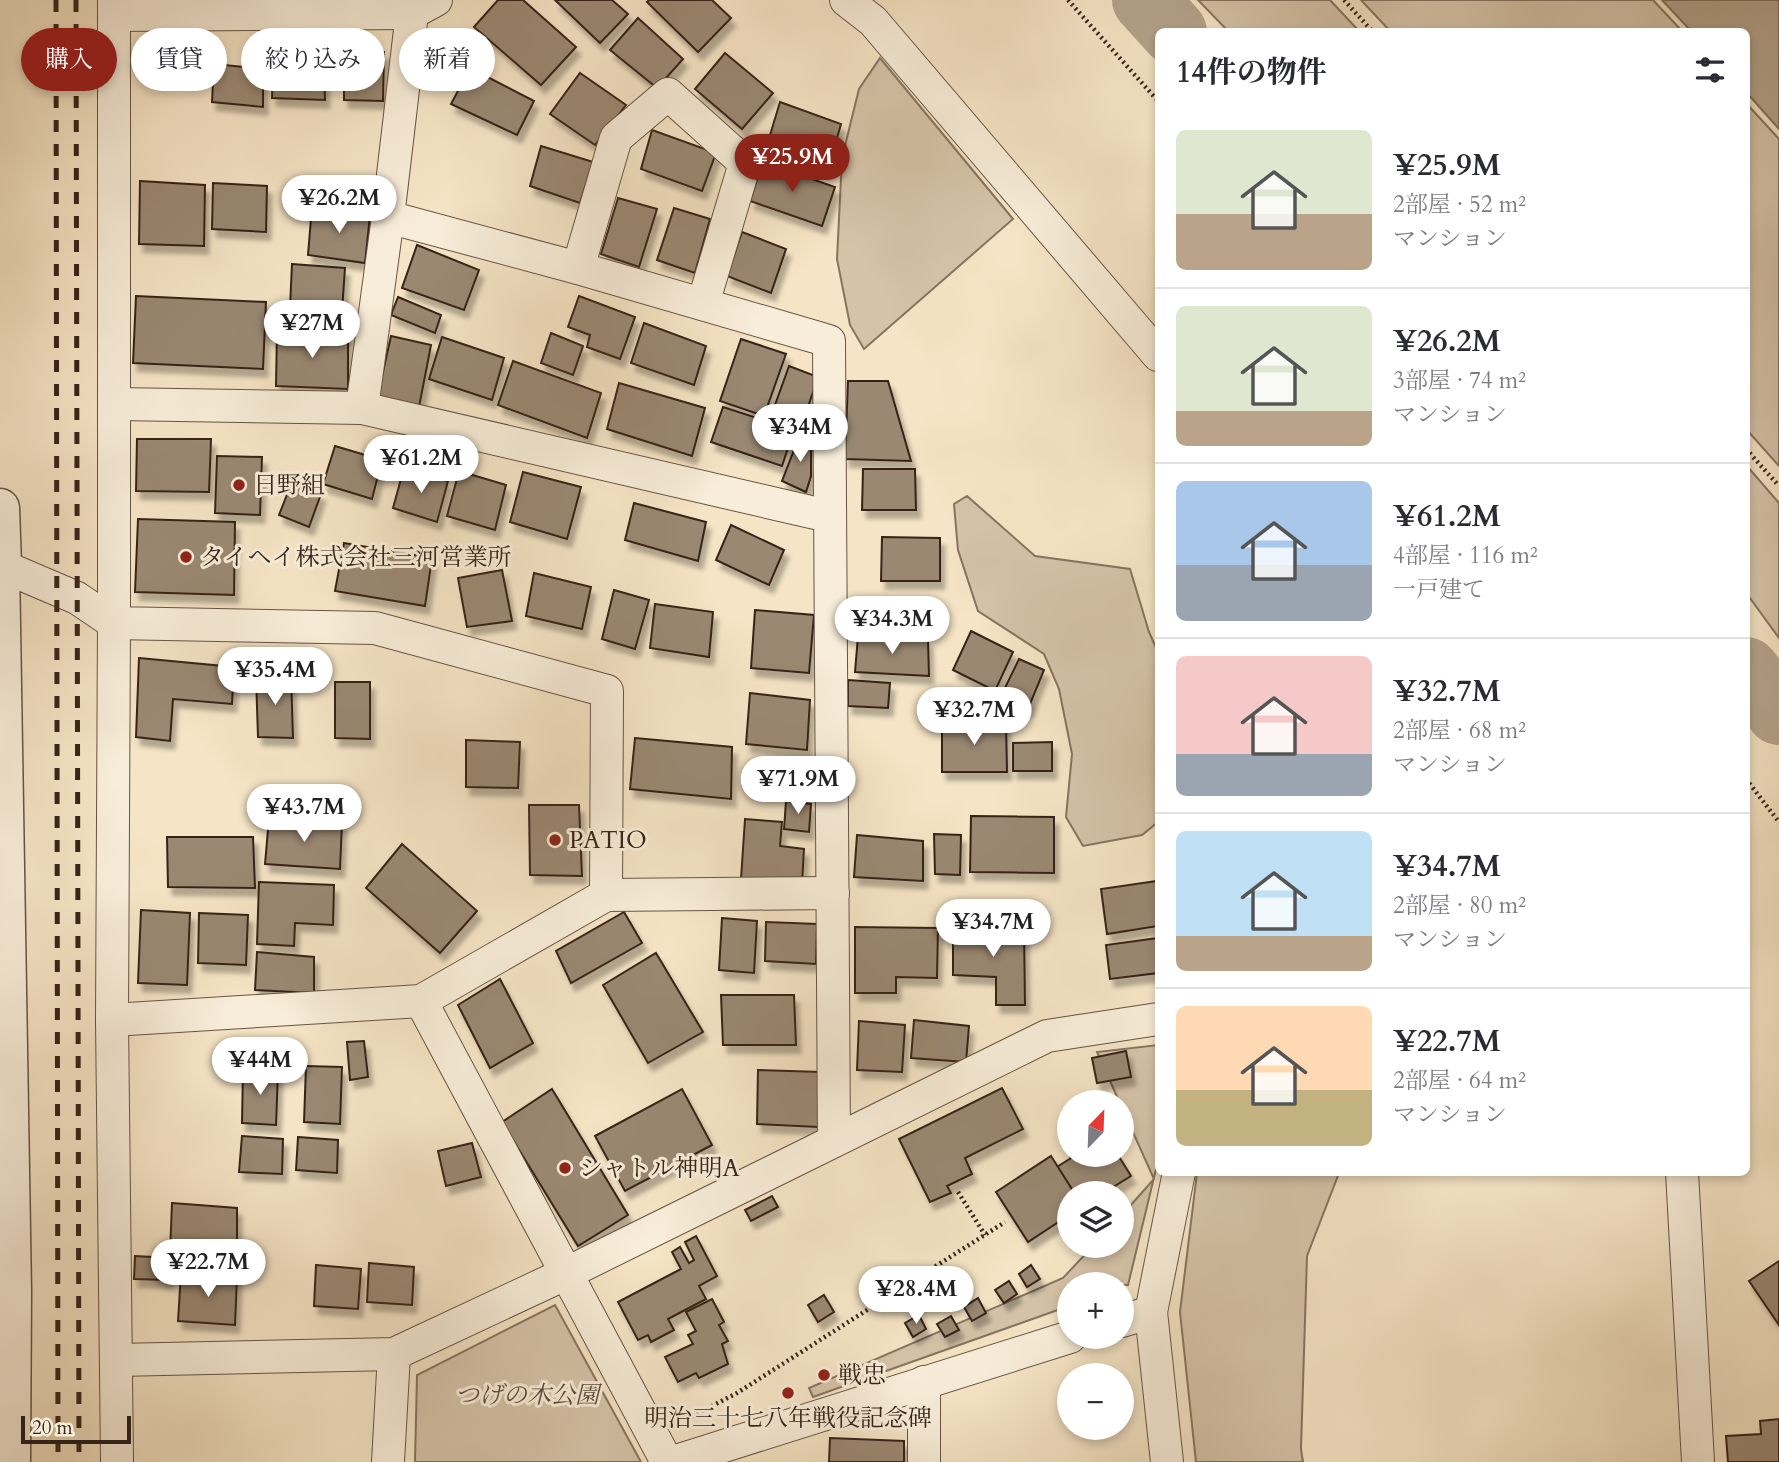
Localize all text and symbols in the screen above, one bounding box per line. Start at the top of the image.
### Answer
chip: 購入 [21,28,117,91]
chip: 賃貸 [131,28,227,91]
chip: 絞り込み [241,28,385,91]
chip: 新着 [399,28,495,91]
icon: filters [1691,51,1729,89]
text: 14件の物件 [1176,52,1327,93]
pin: ¥25.9M [735,134,849,194]
text: ¥25.9M [751,141,833,172]
text: ¥25.9M [1393,145,1501,186]
icon: home [1232,158,1316,242]
pin: ¥26.2M [282,176,396,235]
text: ¥26.2M [298,182,380,213]
text: 2部屋 · 52 m² [1393,189,1526,220]
text: マンション [1393,223,1507,254]
pin: ¥27M [271,300,353,360]
text: ¥27M [280,307,344,338]
text: ¥26.2M [1393,321,1501,362]
icon: home [1232,334,1316,418]
text: 3部屋 · 74 m² [1393,365,1526,396]
text: マンション [1393,399,1507,430]
pin: ¥34M [759,405,841,464]
text: ¥34M [768,411,832,442]
pin: ¥61.2M [364,435,478,495]
text: ¥61.2M [380,442,462,473]
place label: 日野組 [253,469,325,502]
marker: 日野組 [231,477,247,493]
text: ¥61.2M [1393,496,1501,537]
icon: home [1232,509,1316,593]
text: 4部屋 · 116 m² [1393,540,1538,571]
place label: タイヘイ株式会社三河営業所 [200,541,512,574]
marker: タイヘイ株式会社三河営業所 [178,549,194,565]
text: 一戸建て [1393,574,1485,605]
pin: ¥34.3M [835,596,949,656]
text: ¥34.3M [851,603,933,634]
pin: ¥35.4M [218,648,332,707]
text: ¥35.4M [234,654,316,685]
text: ¥32.7M [1393,671,1501,712]
icon: home [1232,684,1316,768]
pin: ¥32.7M [917,688,1031,747]
text: ¥32.7M [933,694,1015,725]
text: 2部屋 · 68 m² [1393,715,1526,746]
text: マンション [1393,749,1507,780]
pin: ¥71.9M [741,756,855,816]
text: ¥71.9M [757,763,839,794]
pin: ¥43.7M [247,784,361,844]
text: ¥43.7M [263,791,345,822]
place label: PATIO [569,824,647,857]
marker: PATIO [547,832,563,848]
text: ¥34.7M [1393,846,1501,887]
icon: home [1232,859,1316,943]
text: 2部屋 · 80 m² [1393,890,1526,921]
pin: ¥34.7M [936,900,1050,959]
text: ¥34.7M [952,906,1034,937]
text: マンション [1393,924,1507,955]
text: ¥22.7M [1393,1021,1501,1062]
icon: home [1232,1034,1316,1118]
pin: ¥44M [219,1038,301,1097]
text: ¥44M [228,1044,292,1075]
text: 2部屋 · 64 m² [1393,1065,1526,1096]
north arrow [1057,1090,1134,1167]
map controls [1057,1090,1134,1440]
text: マンション [1393,1099,1507,1130]
place label: シャトル神明A [579,1152,741,1185]
marker: シャトル神明A [557,1160,573,1176]
button: layers [1057,1181,1134,1258]
pin: ¥22.7M [151,1240,265,1299]
text: ¥22.7M [167,1246,249,1277]
pin: ¥28.4M [859,1266,973,1326]
button: + [1057,1272,1134,1349]
text: ¥28.4M [875,1273,957,1304]
place label: 戦忠 [838,1359,886,1392]
button: − [1057,1363,1134,1440]
marker: 戦忠 [816,1367,832,1383]
park label: つげの木公園 [455,1379,603,1412]
marker: 明治三十七八年戦役記念碑 [780,1385,796,1401]
place label: 明治三十七八年戦役記念碑 [644,1402,932,1435]
scale bar [21,1413,131,1445]
text: 20 m [32,1415,73,1441]

